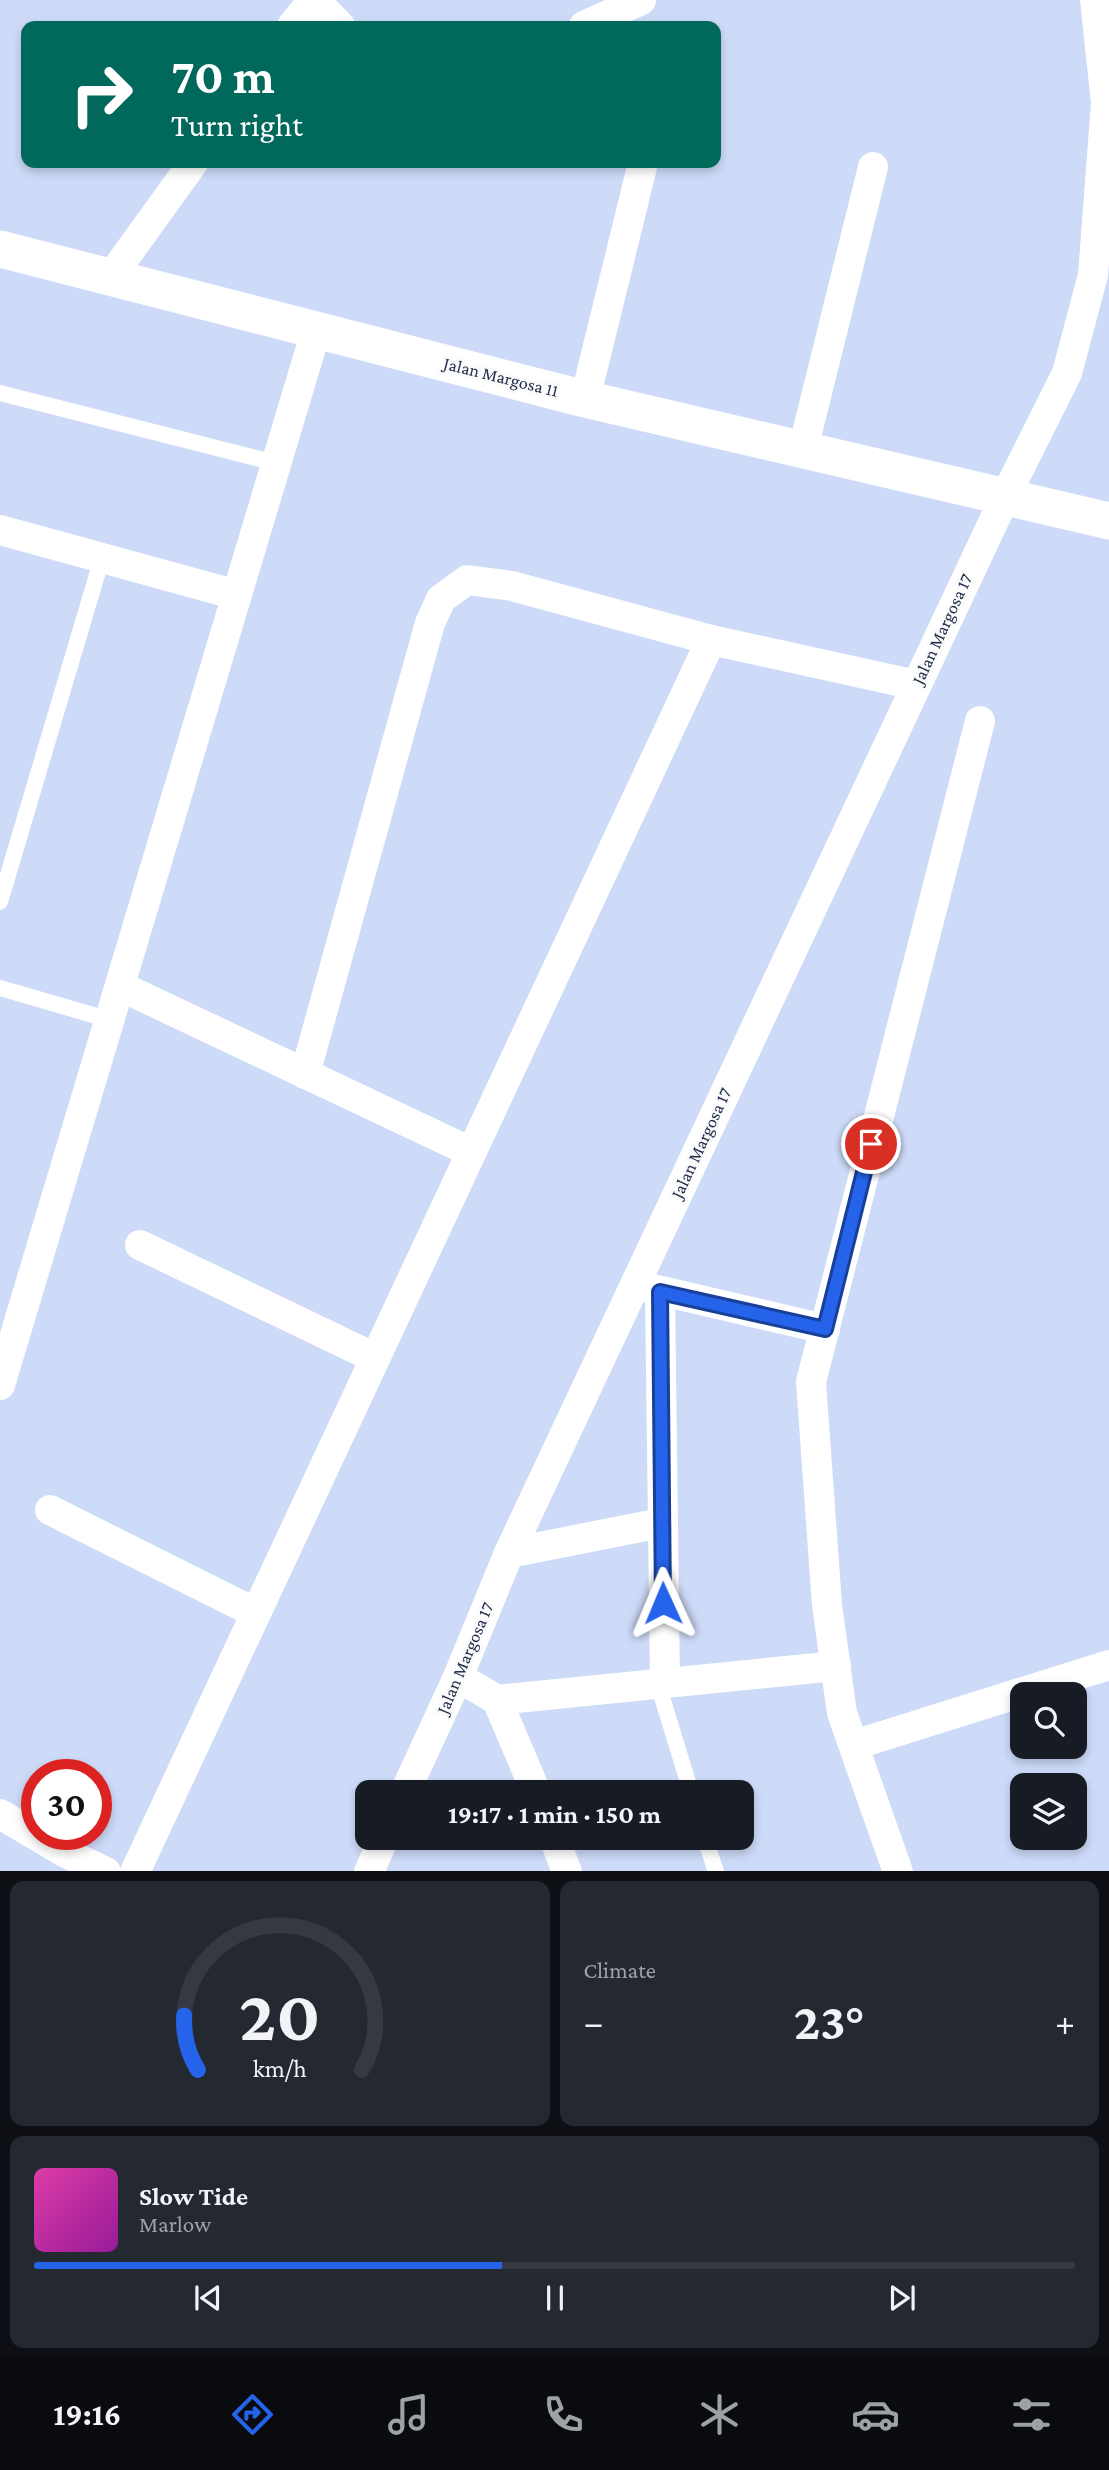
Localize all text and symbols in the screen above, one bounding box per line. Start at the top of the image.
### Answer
icon: right [56,49,147,140]
text: 70 m [171,49,275,104]
text: Turn right [171,107,303,143]
street label: Jalan Margosa 11 [440,353,560,401]
street label: Jalan Margosa 17 [907,571,976,689]
street label: Jalan Margosa 17 [666,1085,735,1203]
pin [841,1114,901,1174]
icon: arrive [852,1125,890,1163]
position arrow [626,1566,700,1640]
street label: Jalan Margosa 17 [432,1599,498,1719]
map controls [1010,1682,1087,1850]
button: search [1010,1682,1087,1759]
speed limit sign: 30 [21,1759,112,1850]
button: layers [1010,1773,1087,1850]
text: 19:17 · 1 min · 150 m [448,1800,661,1829]
text: Climate [584,1957,656,1983]
text: 20 [239,1975,320,2056]
text: 23° [794,1992,865,2050]
text: − [584,2001,604,2043]
text: + [1055,2001,1075,2043]
text: km/h [253,2054,307,2081]
text: Slow Tide [139,2182,248,2211]
text: Marlow [139,2211,211,2237]
icon: previous [189,2279,227,2317]
icon: pause [536,2279,574,2317]
icon: next [883,2279,921,2317]
icon: directions [228,2390,277,2439]
icon: music [384,2390,433,2439]
icon: phone [539,2390,588,2439]
icon: climate [695,2390,744,2439]
icon: car [851,2390,900,2439]
icon: filters [1007,2390,1056,2439]
text: 19:16 [53,2396,121,2432]

